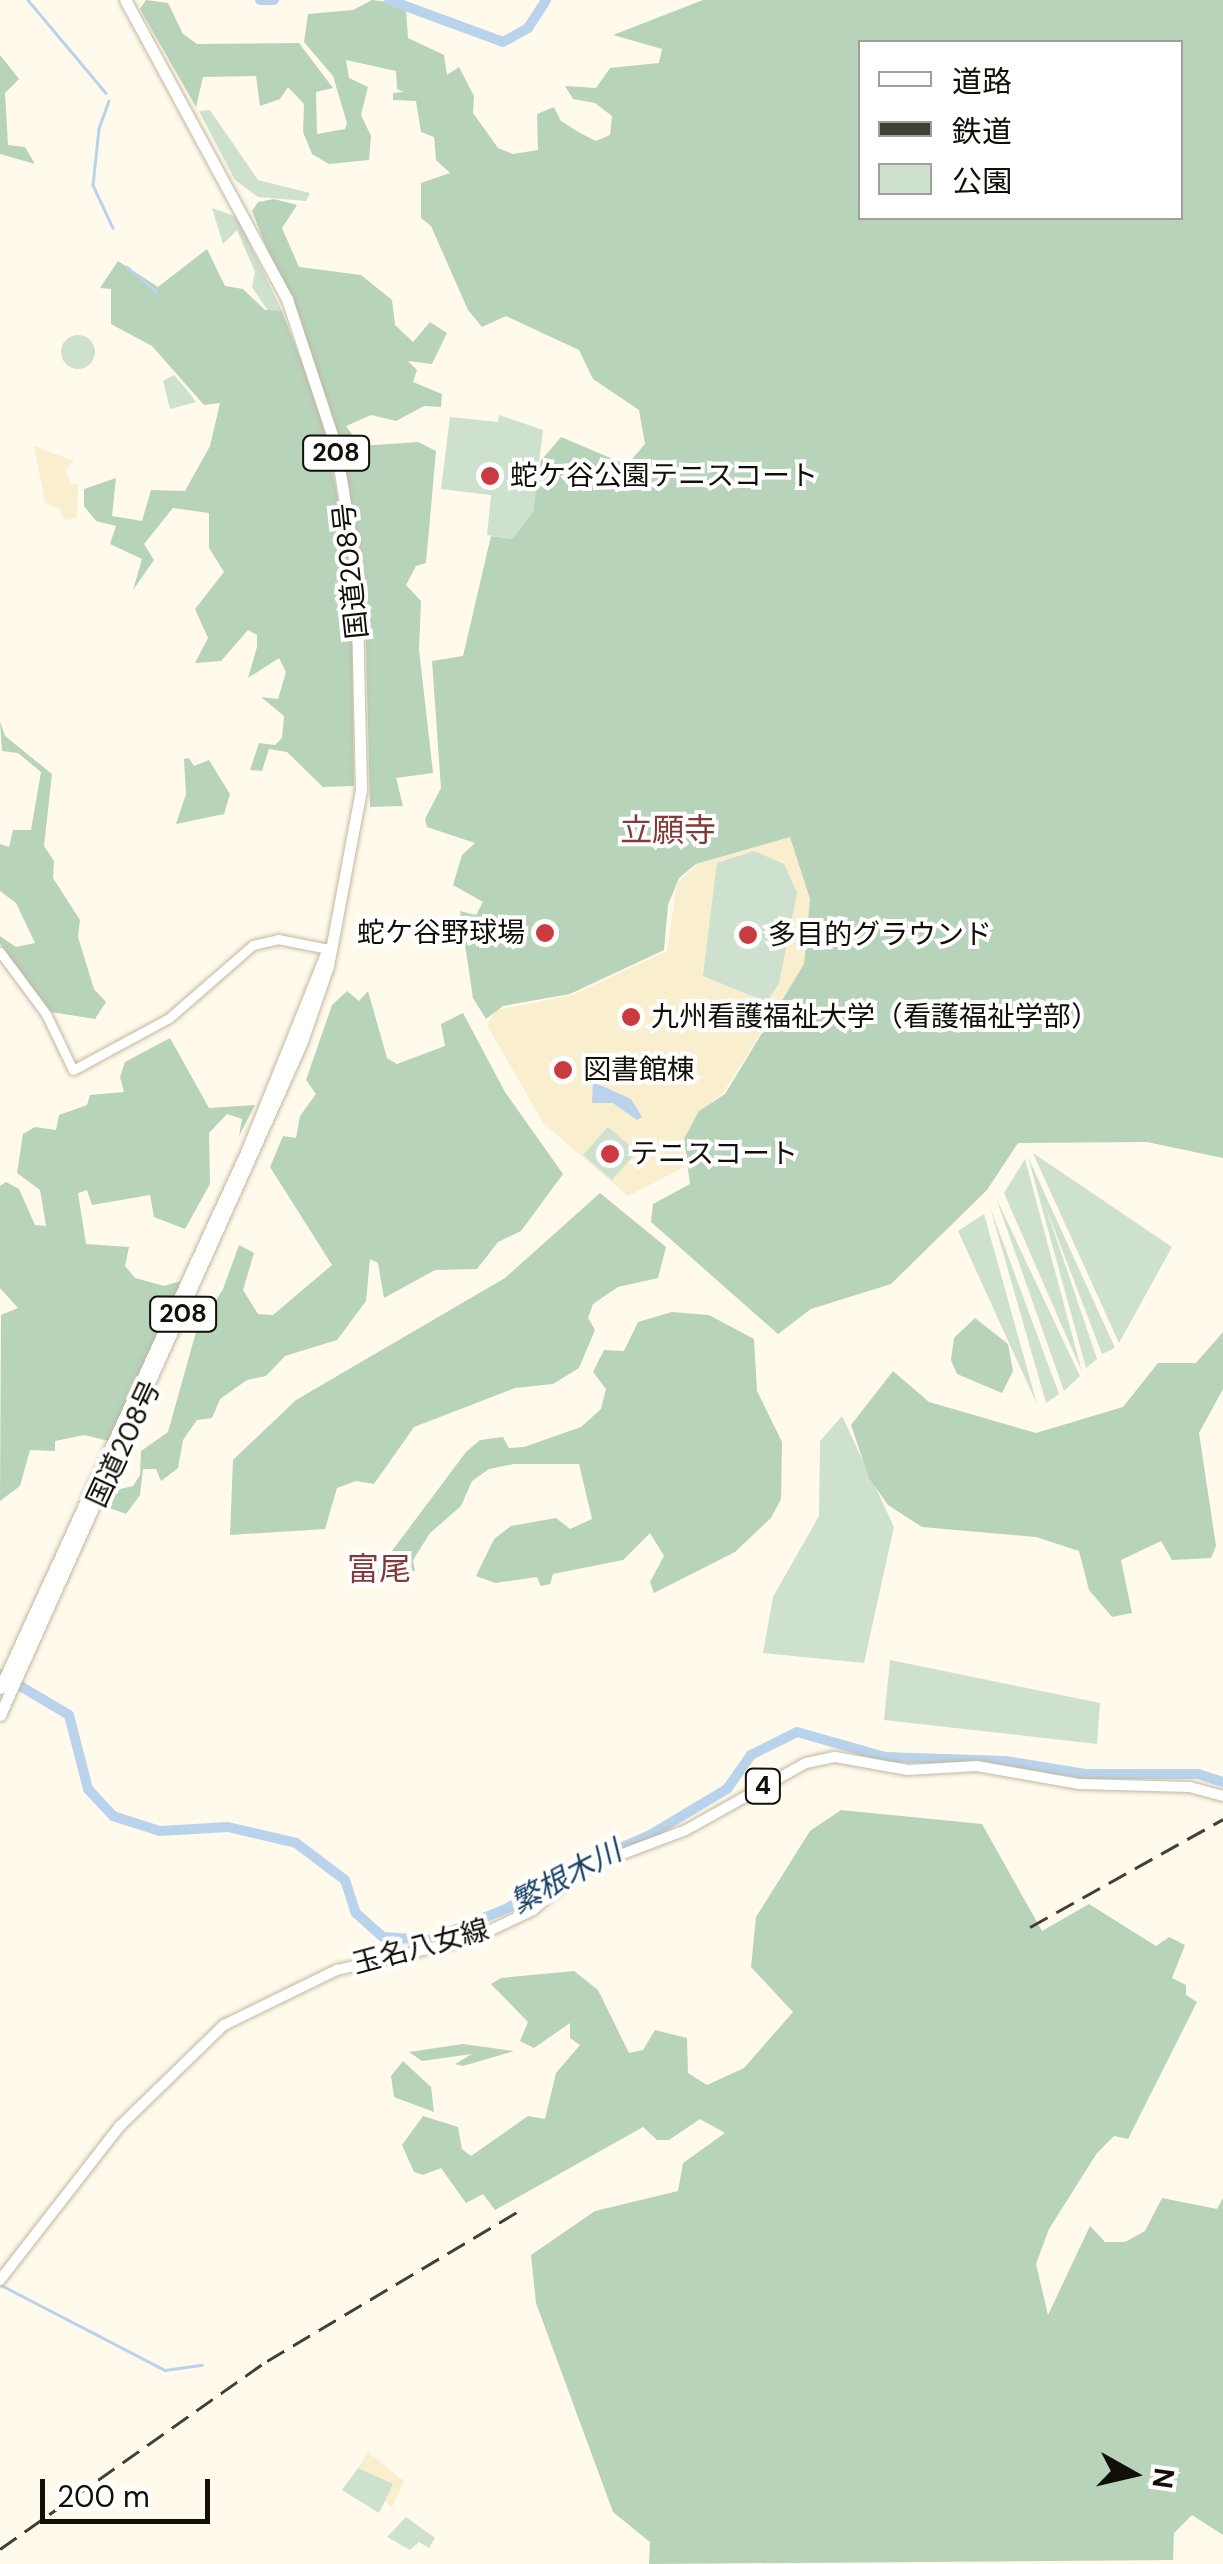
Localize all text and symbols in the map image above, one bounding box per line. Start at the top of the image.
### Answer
legend [858,40,1183,220]
text: 道路 [952,62,1012,101]
text: 鉄道 [952,112,1012,151]
text: 公園 [952,162,1012,201]
road number: 208 [301,433,371,473]
place label: 蛇ケ谷公園テニスコート [510,459,818,493]
marker: 蛇ケ谷公園テニスコート [479,465,501,487]
street label: 国道208号 [327,502,375,640]
district label: 立願寺 [620,811,716,849]
place label: 蛇ケ谷野球場 [357,916,525,950]
place label: 多目的グラウンド [768,918,992,952]
marker: 蛇ケ谷野球場 [534,922,556,944]
marker: 多目的グラウンド [737,924,759,946]
place label: 九州看護福祉大学（看護福祉学部） [651,1000,1099,1034]
marker: 九州看護福祉大学（看護福祉学部） [620,1006,642,1028]
place label: 図書館棟 [583,1053,695,1087]
marker: 図書館棟 [552,1059,574,1081]
place label: テニスコート [630,1137,798,1171]
marker: テニスコート [599,1143,621,1165]
road number: 208 [148,1294,218,1334]
street label: 国道208号 [80,1375,168,1513]
district label: 富尾 [347,1550,411,1588]
road number: 4 [743,1766,783,1806]
water label: 繁根木川 [505,1833,627,1921]
street label: 玉名八女線 [349,1913,493,1981]
north arrow [1083,2424,1183,2524]
scale bar [45,2459,215,2521]
text: N [1143,2466,1183,2491]
text: 200 m [57,2477,150,2516]

